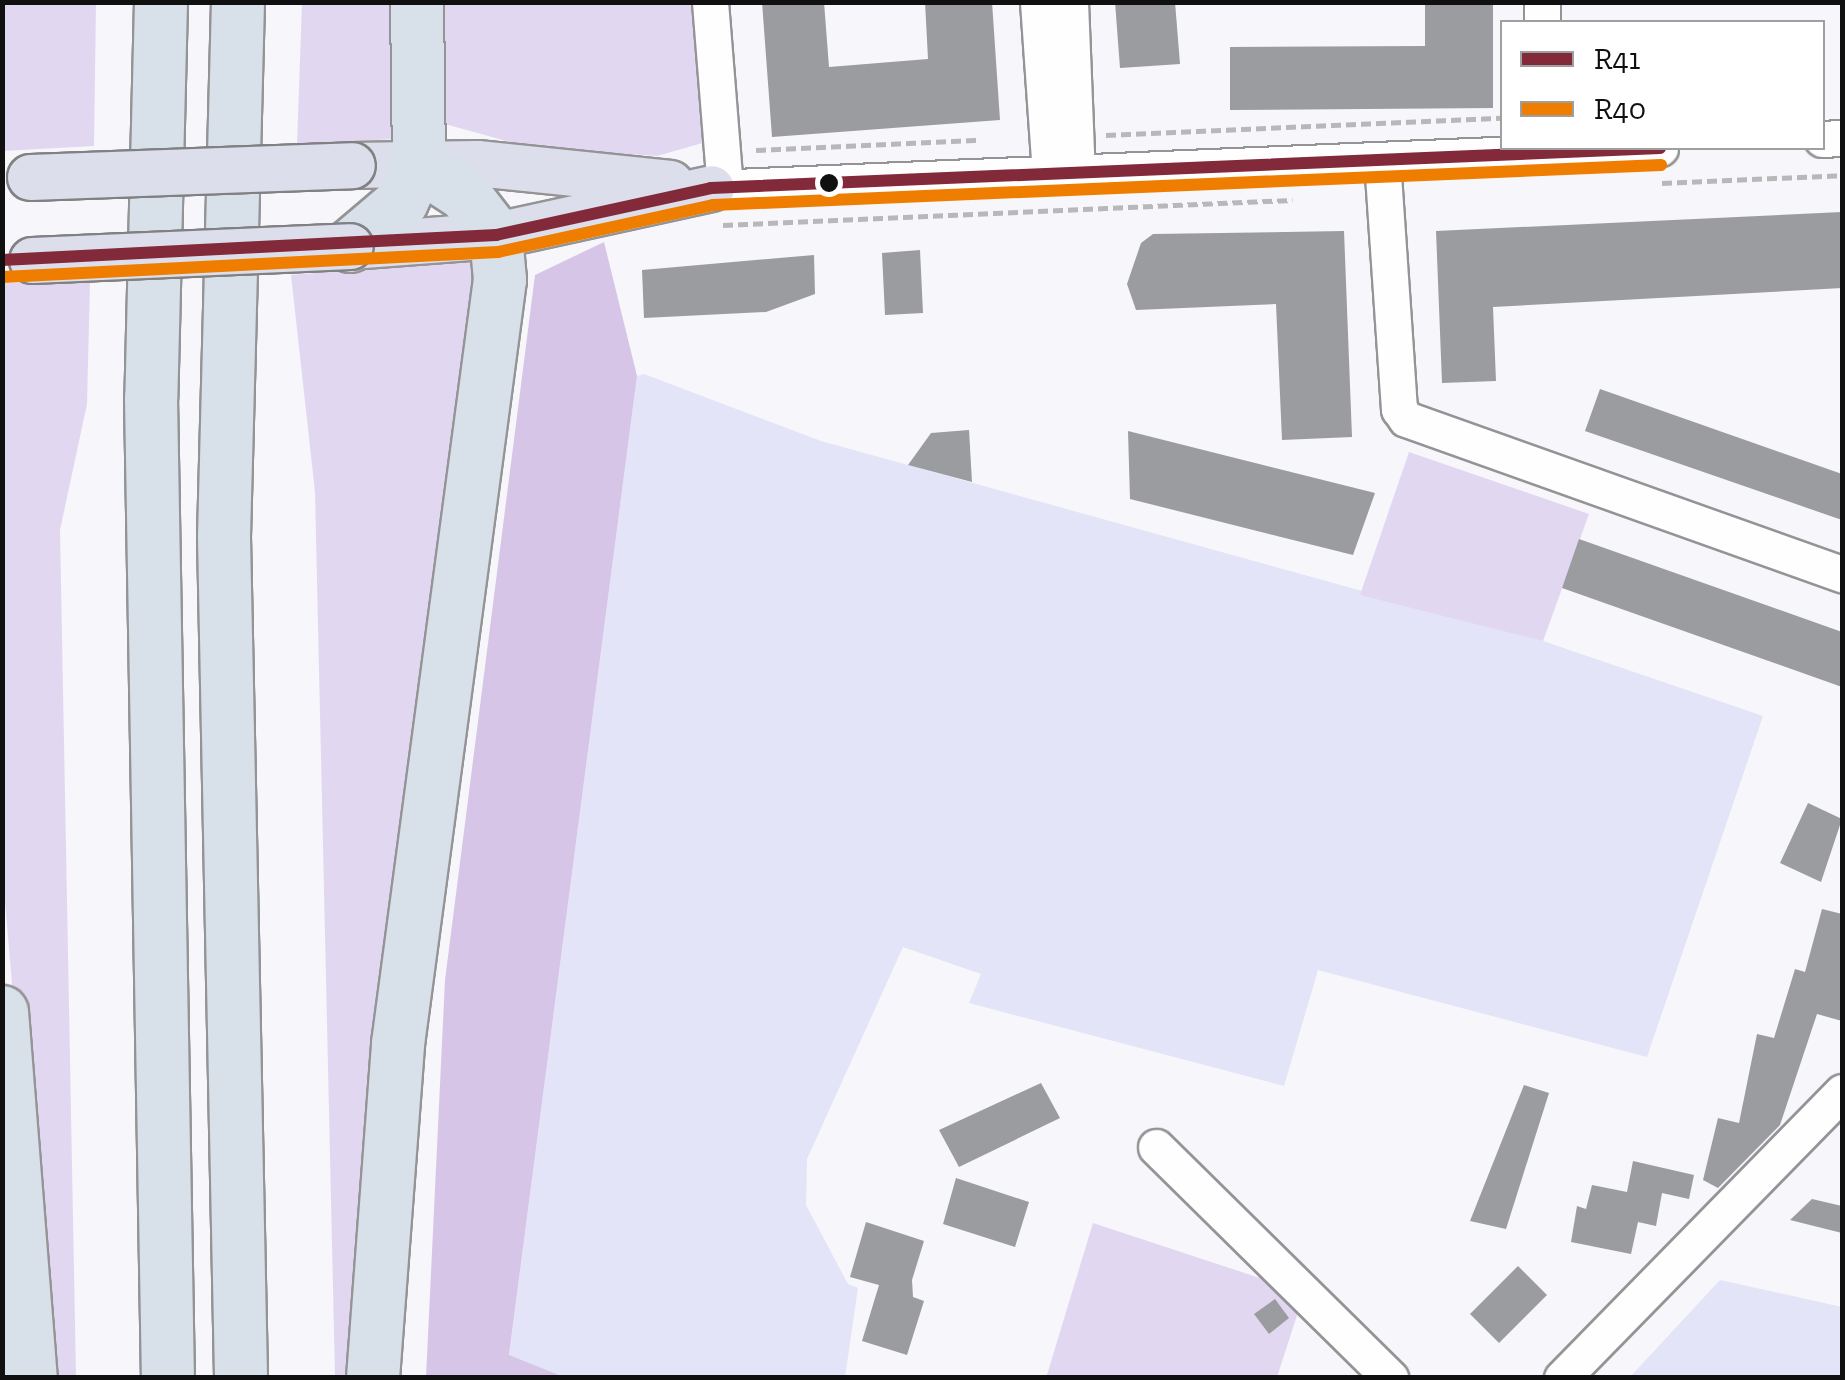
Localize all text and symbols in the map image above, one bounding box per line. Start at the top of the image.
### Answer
legend [1500,20,1825,150]
text: R41 [1594,41,1640,77]
text: R40 [1594,91,1646,127]
unlabelled marker [819,173,839,193]

